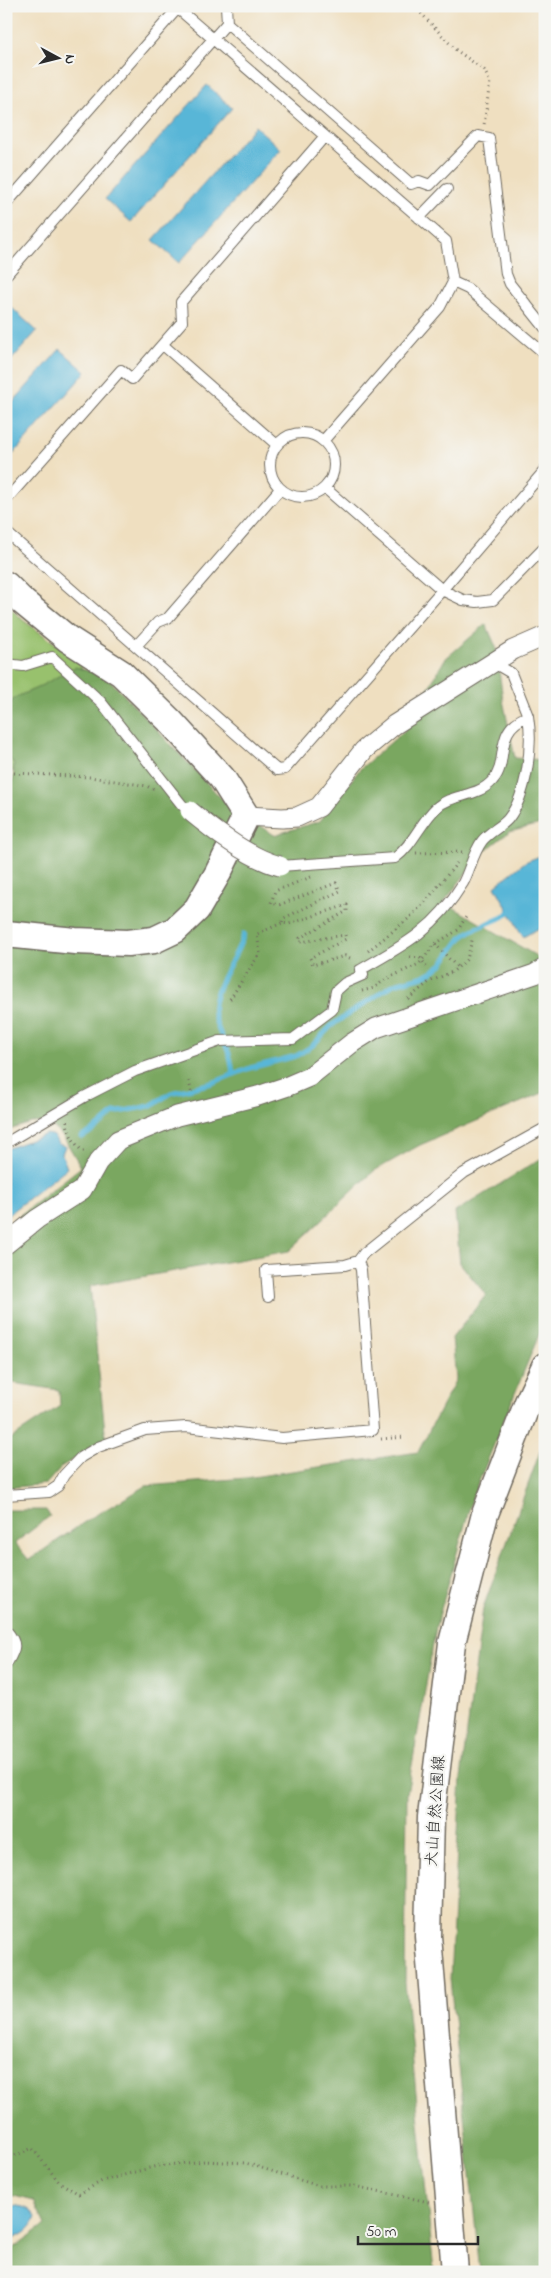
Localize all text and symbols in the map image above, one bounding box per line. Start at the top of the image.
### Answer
north arrow [32,32,82,82]
text: N [58,53,80,65]
street label: 犬山自然公園線 [420,1754,452,1868]
scale bar [358,2213,478,2245]
text: 50 m [366,2221,397,2243]

